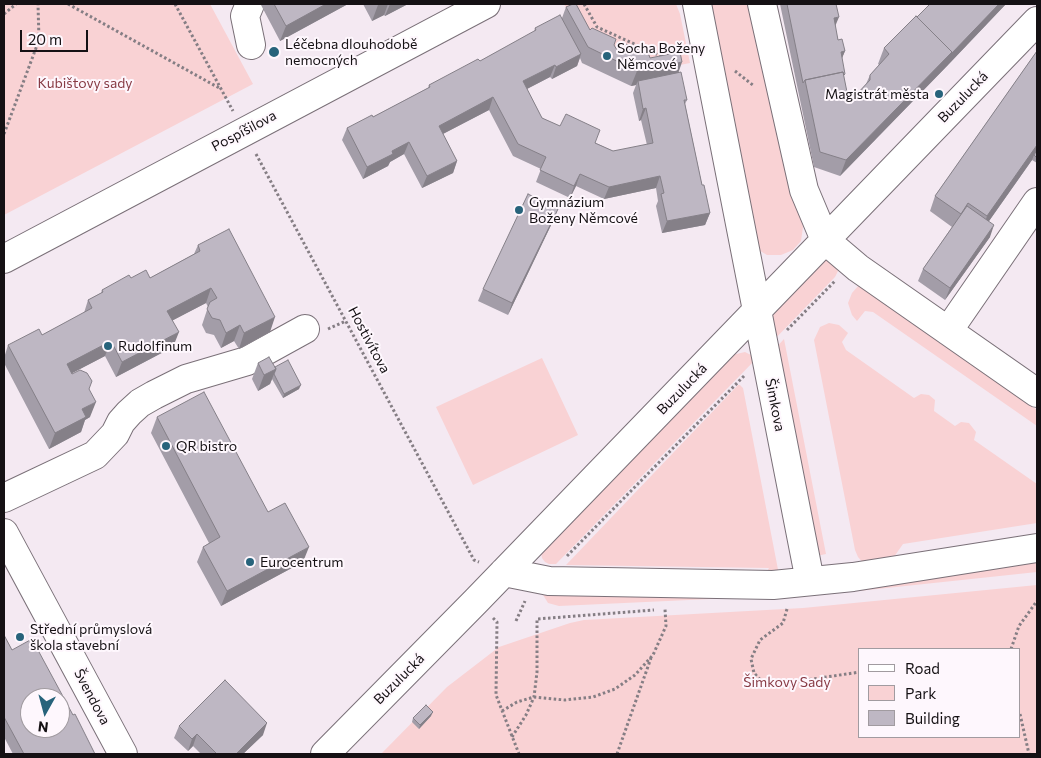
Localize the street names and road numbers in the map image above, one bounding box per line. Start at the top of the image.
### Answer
street label: Buzulucká [934,68,992,126]
street label: Pospíšilova [209,107,279,155]
street label: Hostivítova [344,304,394,376]
street label: Buzulucká [653,360,711,418]
street label: Šimkova [762,377,788,433]
street label: Buzulucká [370,650,428,708]
street label: Švendova [70,666,114,728]

